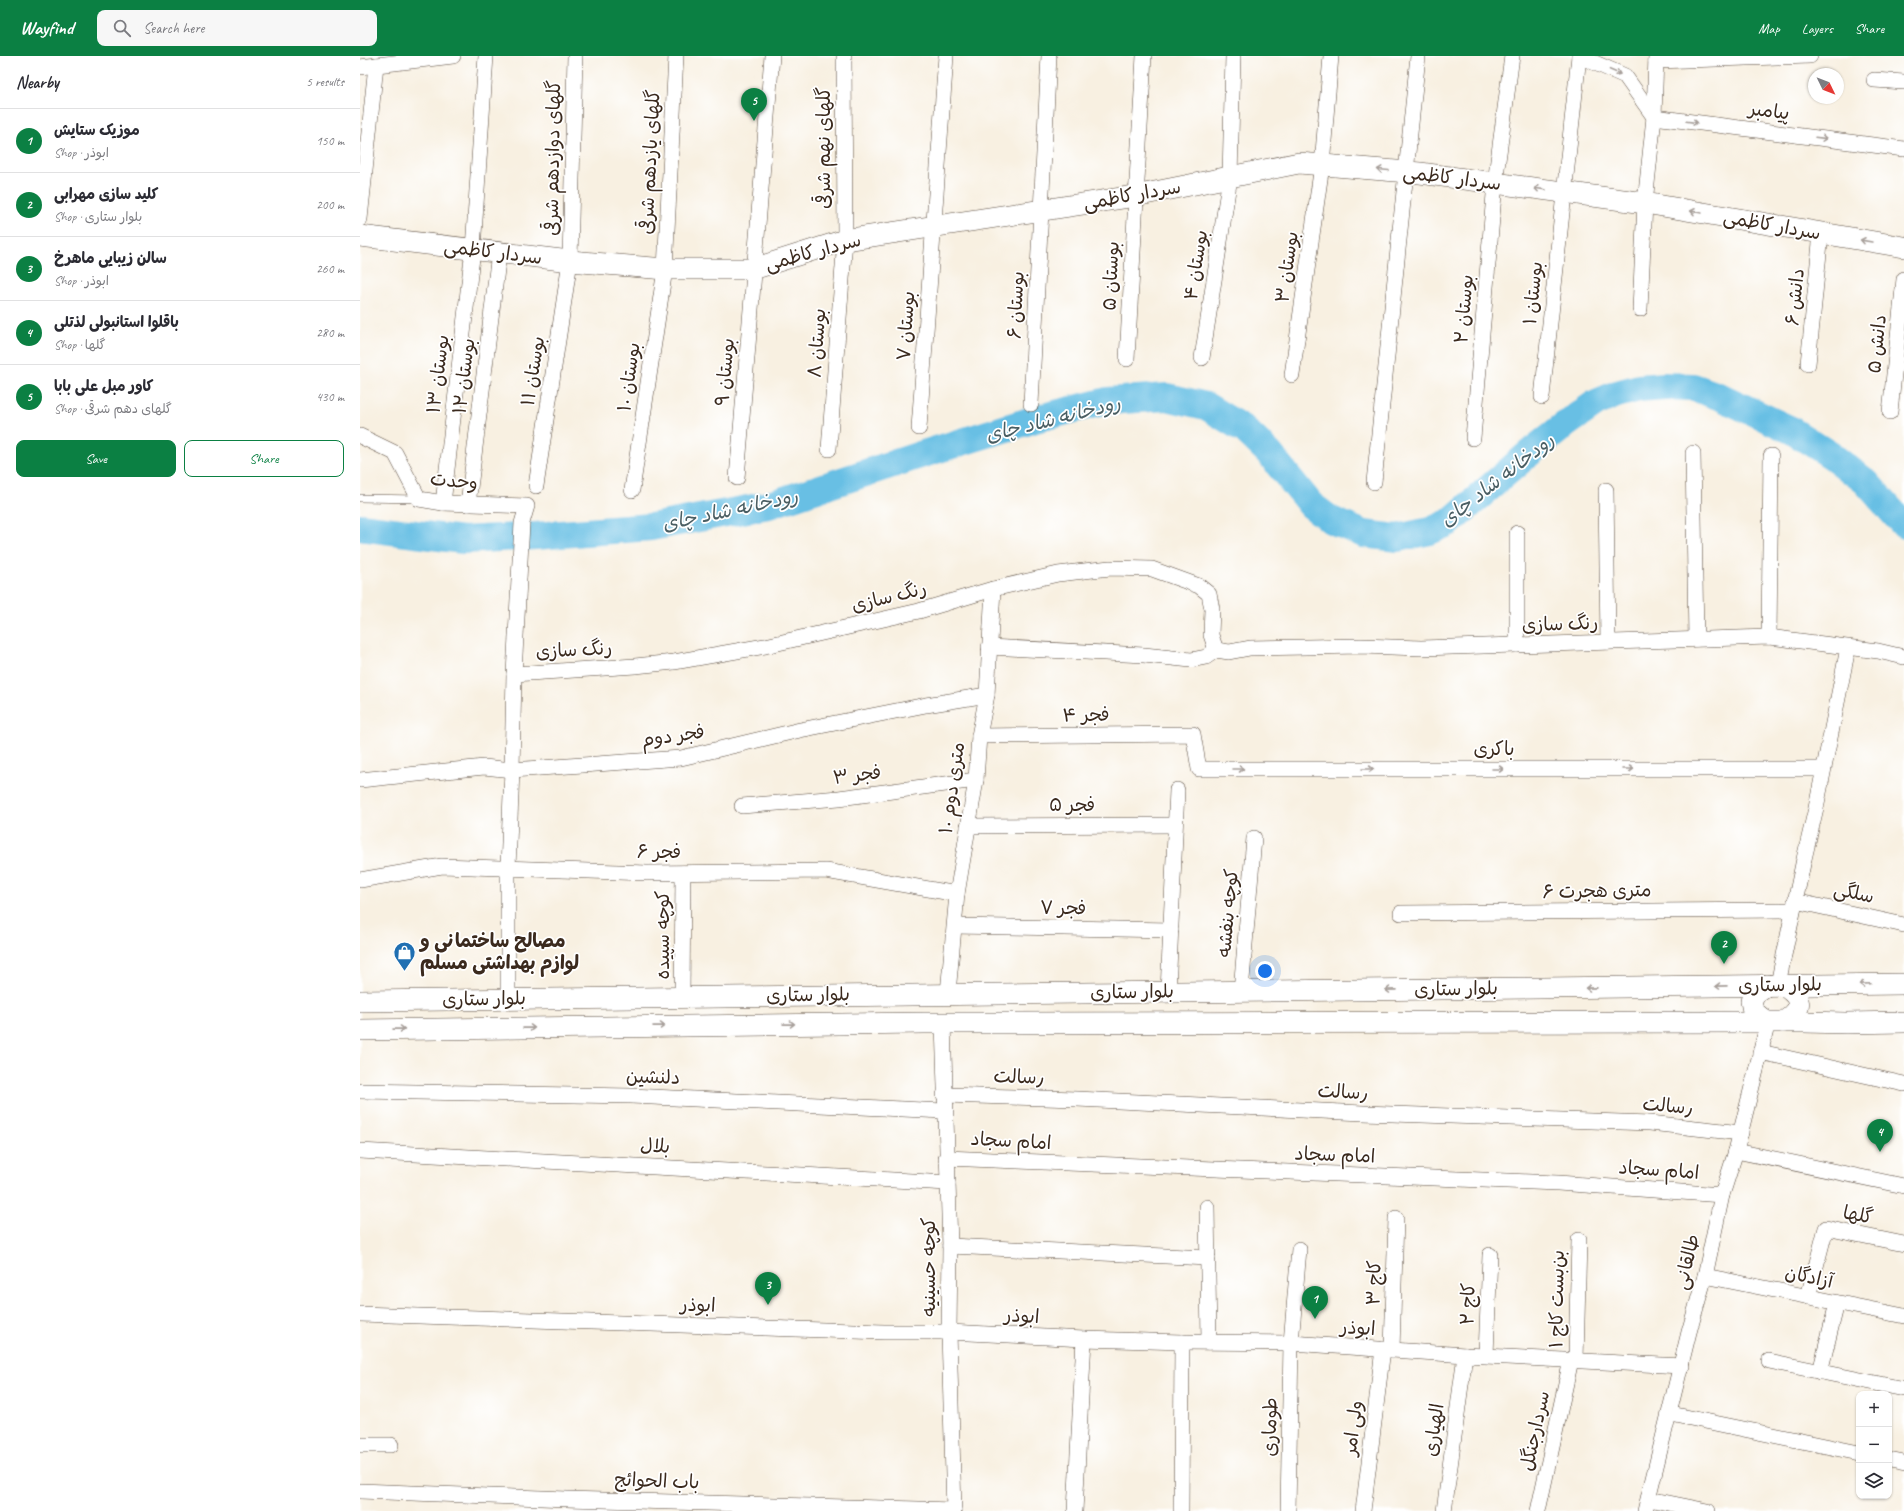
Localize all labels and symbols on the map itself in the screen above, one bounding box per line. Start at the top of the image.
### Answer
one-way arrow [1609,68,1621,76]
north arrow [1808,68,1844,104]
street label: گلهای دوازدهم شرقی [539,80,568,236]
street label: گلهای نهم شرقی [811,87,838,209]
pin: 5 [741,88,767,121]
street label: گلهای یازدهم شرقی [633,89,668,235]
street label: پیامبر [1745,96,1791,125]
one-way arrow [1685,118,1698,126]
one-way arrow [1814,134,1827,142]
street label: سردار کاظمی [1402,160,1502,196]
one-way arrow [1377,167,1390,174]
street label: سردار کاظمی [1081,175,1183,215]
one-way arrow [1534,185,1547,193]
street label: سردار کاظمی [1721,205,1823,245]
one-way arrow [1690,208,1703,216]
street label: سردار کاظمی [762,228,864,276]
street label: بوستان ۴ [1179,228,1213,302]
street label: بوستان ۳ [1270,230,1304,304]
street label: سردار کاظمی [443,234,543,270]
one-way arrow [1859,237,1872,245]
street label: بوستان ۵ [1097,241,1125,311]
street label: بوستان ۱ [1518,260,1548,326]
street label: دانش ۶ [1780,267,1810,327]
street label: بوستان ۶ [1002,270,1030,340]
street label: بوستان ۲ [1449,273,1479,345]
street label: بوستان ۷ [892,290,920,362]
street label: بوستان ۸ [803,307,831,379]
street label: دانش ۵ [1862,313,1892,375]
street label: بوستان ۱۳ [421,333,455,415]
street label: بوستان ۱۱ [516,334,550,408]
street label: بوستان ۱۲ [447,337,481,415]
street label: بوستان ۹ [710,337,740,407]
street label: بوستان ۱۰ [612,341,646,413]
water label: رودخانه شاد چای [983,390,1123,448]
water label: رودخانه شاد چای [1435,427,1559,532]
street label: وحدت [429,467,479,495]
water label: رودخانه شاد چای [660,483,801,537]
street label: رنگ سازی [849,576,929,618]
street label: رنگ سازی [1521,611,1599,637]
street label: رنگ سازی [535,636,613,664]
street label: فجر ۴ [1062,703,1110,727]
street label: فجر دوم [640,720,707,754]
street label: باکری [1473,737,1515,761]
street label: ۱۰ متری دوم [934,741,972,836]
street label: فجر ۳ [831,760,883,790]
one-way arrow [1231,765,1244,773]
one-way arrow [1361,765,1374,773]
one-way arrow [1491,765,1504,773]
one-way arrow [1621,765,1634,773]
street label: فجر ۵ [1049,793,1095,817]
street label: فجر ۶ [637,840,681,864]
street label: کوچه بنفشه [1212,868,1244,958]
street label: سلگی [1832,877,1876,909]
street label: ۶ متری هجرت [1542,878,1652,904]
street label: کوچه سپیده [651,891,675,979]
street label: فجر ۷ [1040,896,1086,920]
place label: مصالح ساختمانی و لوازم بهداشتی مسلم [418,929,579,977]
pin: 2 [1711,931,1737,964]
shop icon: مصالح ساختمانی و لوازم بهداشتی مسلم [391,939,417,972]
your location [1255,961,1275,981]
street label: بلوار ستاری [1738,972,1822,998]
street label: بلوار ستاری [1414,976,1498,1002]
street label: بلوار ستاری [1090,979,1174,1005]
one-way arrow [1859,980,1872,987]
street label: بلوار ستاری [766,982,850,1008]
one-way arrow [1715,982,1728,990]
one-way arrow [1585,984,1598,991]
street label: بلوار ستاری [442,986,526,1012]
one-way arrow [1385,986,1398,993]
one-way arrow [782,1020,795,1028]
one-way arrow [652,1022,665,1030]
one-way arrow [522,1024,535,1032]
one-way arrow [392,1026,405,1033]
street label: دلنشین [626,1064,680,1090]
street label: رسالت [993,1064,1045,1090]
street label: رسالت [1317,1079,1369,1105]
street label: رسالت [1642,1092,1694,1120]
pin: 4 [1867,1119,1893,1152]
street label: امام سجاد [970,1127,1052,1157]
street label: بلال [639,1133,671,1159]
street label: امام سجاد [1294,1142,1376,1170]
street label: امام سجاد [1618,1155,1700,1187]
street label: گلها [1841,1200,1875,1230]
street label: کوچه حسینیه [917,1217,941,1317]
street label: طالقانی [1669,1232,1705,1292]
street label: بن‌بست کاج ۱ [1544,1250,1570,1348]
street label: کاج ۳ [1361,1260,1387,1306]
street label: آزادگان [1783,1260,1837,1294]
pin: 3 [755,1272,781,1305]
street label: کاج ۲ [1455,1282,1481,1326]
pin: 1 [1302,1286,1328,1319]
street label: ابوذر [678,1292,716,1318]
street label: ابوذر [1002,1303,1040,1329]
street label: ابوذر [1338,1315,1376,1341]
street label: سردارجنگل [1515,1389,1555,1473]
street label: طوماری [1257,1397,1283,1457]
street label: ولی امر [1337,1399,1368,1459]
street label: الهیاری [1418,1402,1450,1458]
street label: باب الحوائج [614,1468,700,1494]

